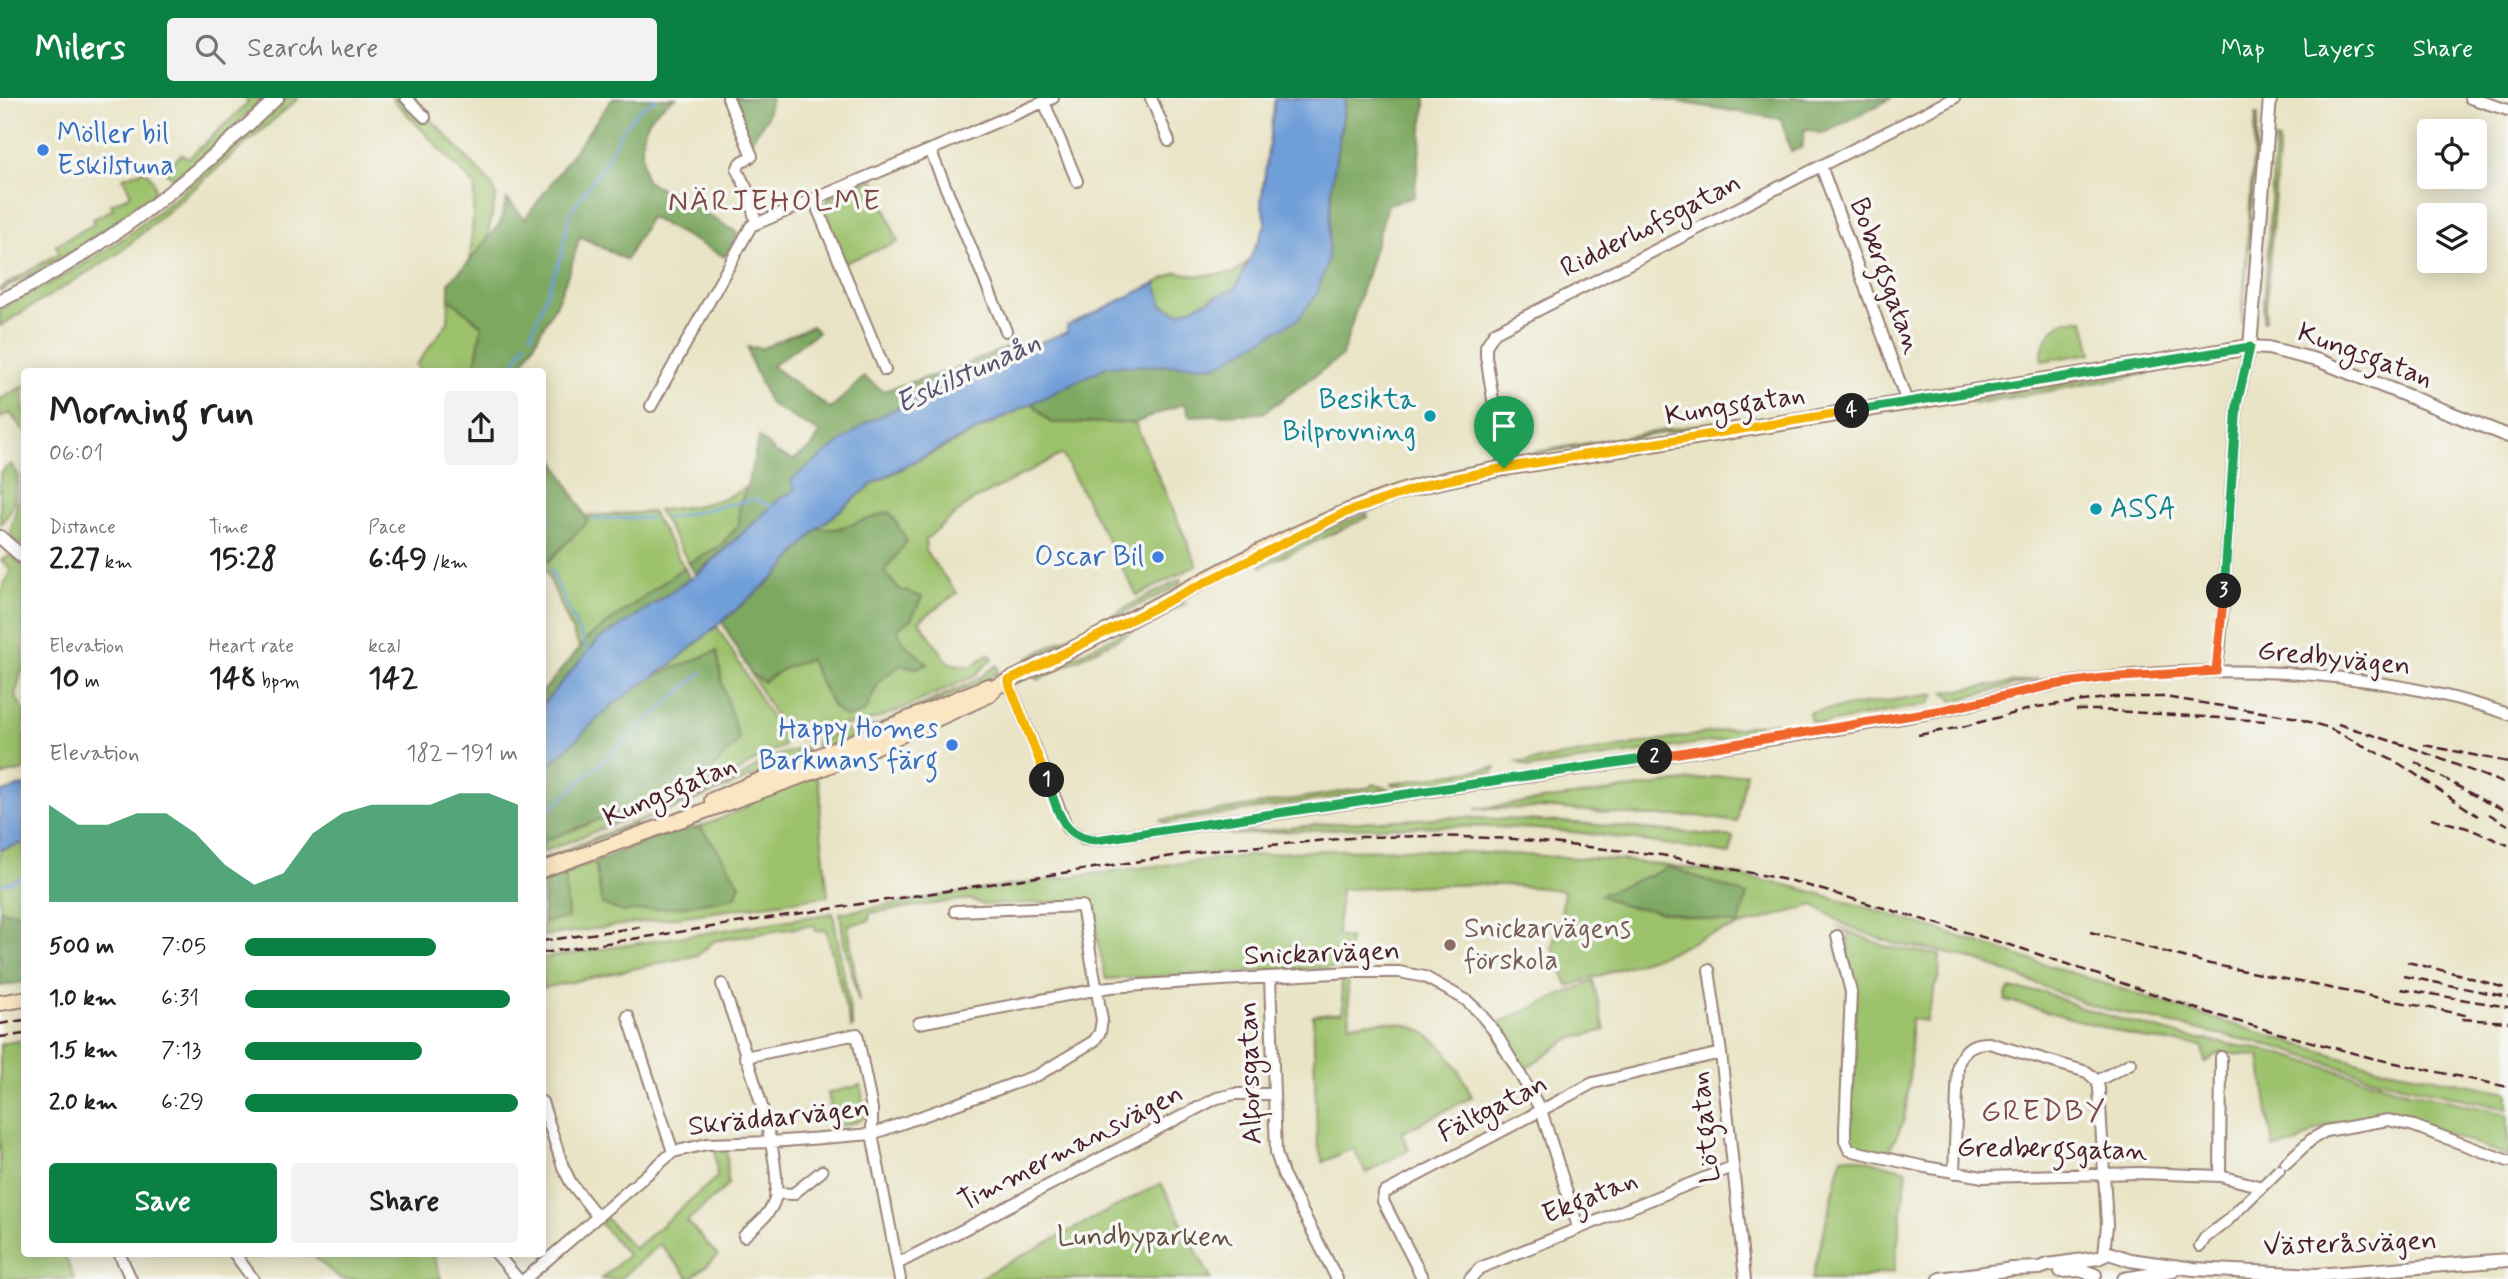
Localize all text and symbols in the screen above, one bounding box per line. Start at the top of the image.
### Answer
search box [167,18,657,81]
text: Milers [35,27,125,71]
icon: search [191,30,229,68]
text: Search here [247,32,378,66]
text: Map [2221,34,2265,65]
text: Layers [2303,34,2375,65]
text: Share [2413,34,2473,65]
place label: Möller bil Eskilstuna [57,116,174,185]
map controls [2417,119,2487,273]
button: locate [2417,119,2487,189]
marker: Möller bil Eskilstuna [35,142,51,158]
street label: Ridderhofsgatan [1554,165,1748,289]
district label: NÄRJEHOLME [668,182,882,221]
street label: Bobergsgatan [1837,193,1930,360]
button: layers [2417,203,2487,273]
street label: Kungsgatan [2291,314,2438,400]
water label: Eskilstunaån [889,322,1047,424]
street label: Kungsgatan [1662,377,1808,438]
place label: Besikta Bilprovning [1283,382,1416,451]
text: Morning run [49,388,254,437]
button: share [444,391,518,465]
pin: 4 [1834,394,1870,428]
pin [1474,396,1534,468]
text: 4 [1846,398,1857,423]
icon: arrive [1485,407,1523,445]
marker: Besikta Bilprovning [1422,408,1438,424]
text: 06:01 [49,439,103,469]
place label: ASSA [2110,491,2176,528]
marker: ASSA [2088,501,2104,517]
text: Distance [49,515,116,540]
text: Time [209,515,248,540]
text: Pace [368,515,406,540]
place label: Oscar Bil [1035,539,1144,576]
text: 2.27 [49,540,100,579]
text: 15:28 [209,540,277,579]
text: 6:49 [368,540,427,579]
marker: Oscar Bil [1150,549,1166,565]
text: km [100,550,133,575]
text: /km [427,550,468,575]
pin: 3 [2206,574,2242,608]
text: 3 [2219,578,2228,603]
street label: Gredbyvägen [2256,633,2412,685]
text: Elevation [49,634,124,659]
text: Heart rate [209,634,294,659]
text: kcal [368,634,400,659]
text: 10 [49,659,80,698]
text: 148 [209,659,256,698]
text: 142 [368,659,418,698]
text: m [80,669,100,694]
text: bpm [256,669,300,694]
place label: Happy Homes Barkmans färg [759,711,938,783]
marker: Happy Homes Barkmans färg [944,737,960,753]
text: Elevation [49,739,140,769]
text: 182–191 m [406,739,518,769]
pin: 2 [1638,740,1672,774]
text: 2 [1650,744,1659,769]
street label: Kungsgatan [598,747,743,839]
pin: 1 [1030,762,1064,798]
text: 1 [1042,767,1051,792]
place label: Snickarvägens förskola [1464,911,1631,980]
text: 500 m [49,932,114,962]
text: 7:05 [161,932,206,962]
street label: Snickarvägen [1243,933,1401,975]
marker: Snickarvägens förskola [1442,937,1458,953]
text: 1.0 km [49,984,117,1014]
text: 6:31 [161,984,199,1014]
street label: Alforsgatan [1230,1001,1274,1145]
text: 1.5 km [49,1036,118,1066]
text: 7:13 [161,1036,201,1066]
street label: Fältgatan [1432,1066,1555,1154]
street label: Lötgatan [1682,1069,1733,1185]
street label: Timmermansvägen [952,1075,1190,1221]
text: 2.0 km [49,1088,118,1118]
text: 6:29 [161,1088,204,1118]
street label: Skräddarvägen [686,1090,872,1146]
district label: GREDBY [1981,1092,2107,1131]
street label: Gredbergsgatan [1956,1130,2148,1173]
street label: Ekgatan [1537,1162,1644,1237]
button: Save [49,1163,277,1243]
button: Share [291,1163,518,1243]
park label: Lundbyparken [1057,1219,1233,1256]
street label: Västeråsvägen [2262,1222,2438,1266]

